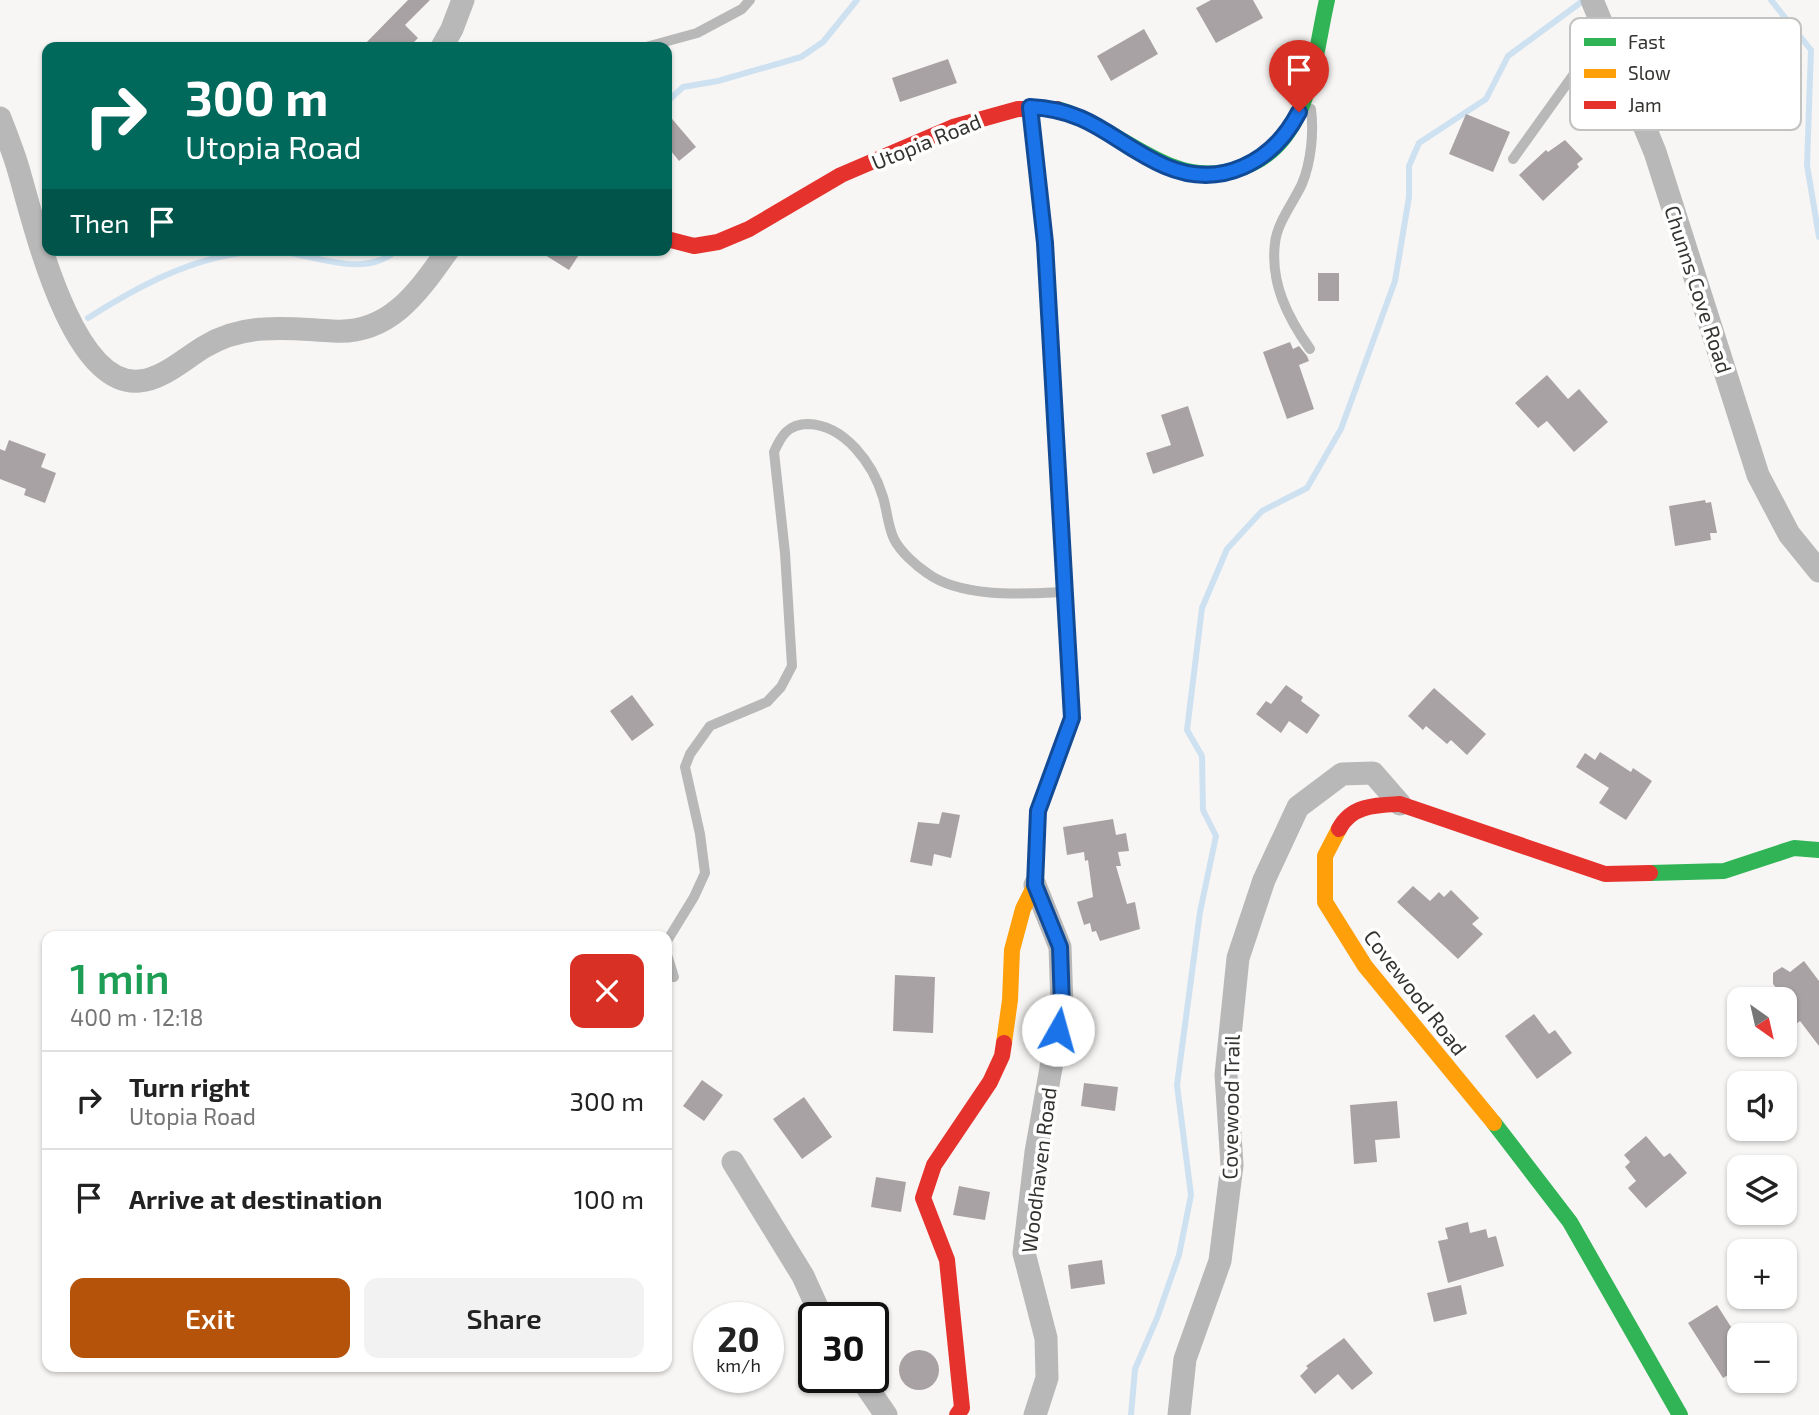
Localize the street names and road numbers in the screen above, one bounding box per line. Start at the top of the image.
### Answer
street label: Utopia Road [868,108,984,174]
street label: Chunns Cove Road [1660,202,1738,376]
street label: Covewood Road [1359,924,1473,1060]
street label: Covewood Trail [1216,1034,1244,1180]
street label: Woodhaven Road [1015,1086,1061,1254]

